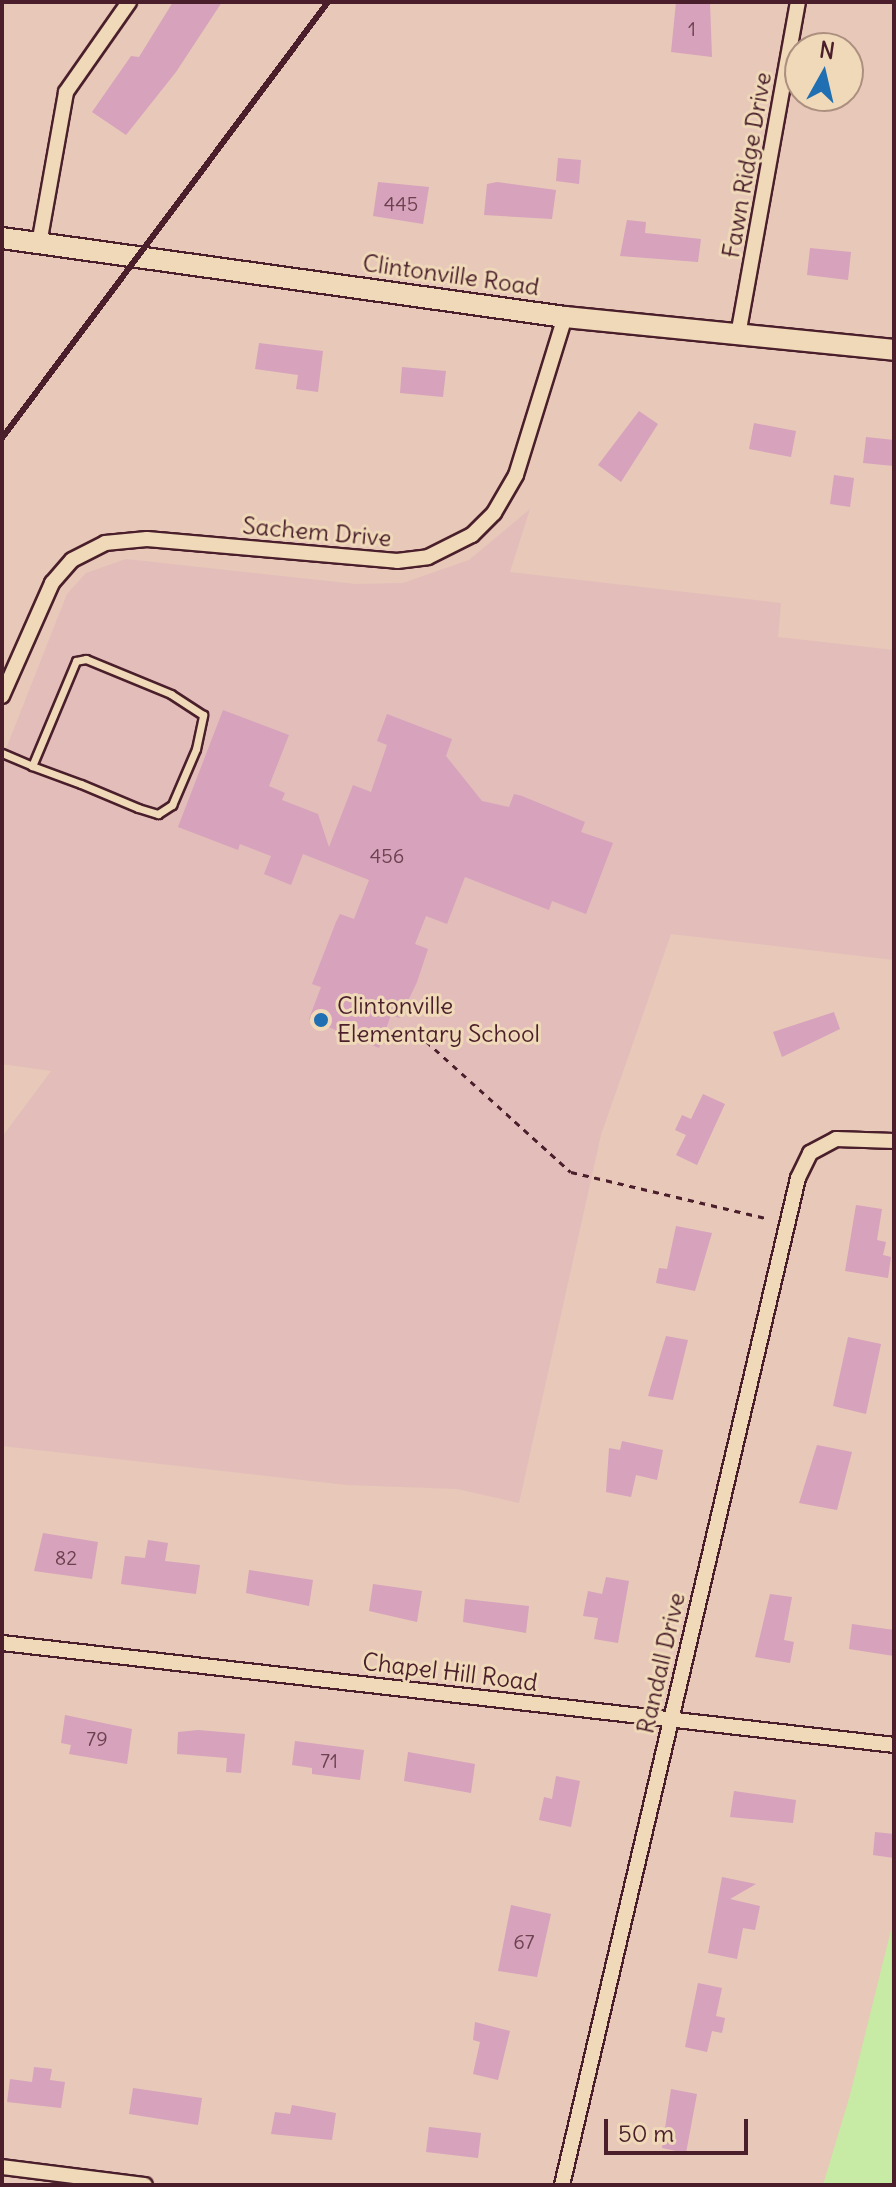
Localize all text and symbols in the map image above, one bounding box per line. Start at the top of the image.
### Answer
house number: 1 [688,16,696,40]
north arrow [784,32,864,112]
text: N [818,35,837,65]
street label: Fawn Ridge Drive [716,70,778,260]
house number: 445 [384,191,418,215]
street label: Clintonville Road [361,248,541,302]
street label: Sachem Drive [241,511,393,553]
house number: 456 [370,843,404,867]
place label: Clintonville Elementary School [337,992,540,1048]
marker: Clintonville Elementary School [312,1011,330,1029]
house number: 82 [55,1545,77,1569]
street label: Randall Drive [631,1590,691,1736]
street label: Chapel Hill Road [361,1647,539,1697]
house number: 79 [86,1726,108,1750]
house number: 71 [320,1748,338,1772]
house number: 67 [513,1929,535,1953]
scale bar [608,2103,752,2153]
text: 50 m [618,2118,674,2148]

